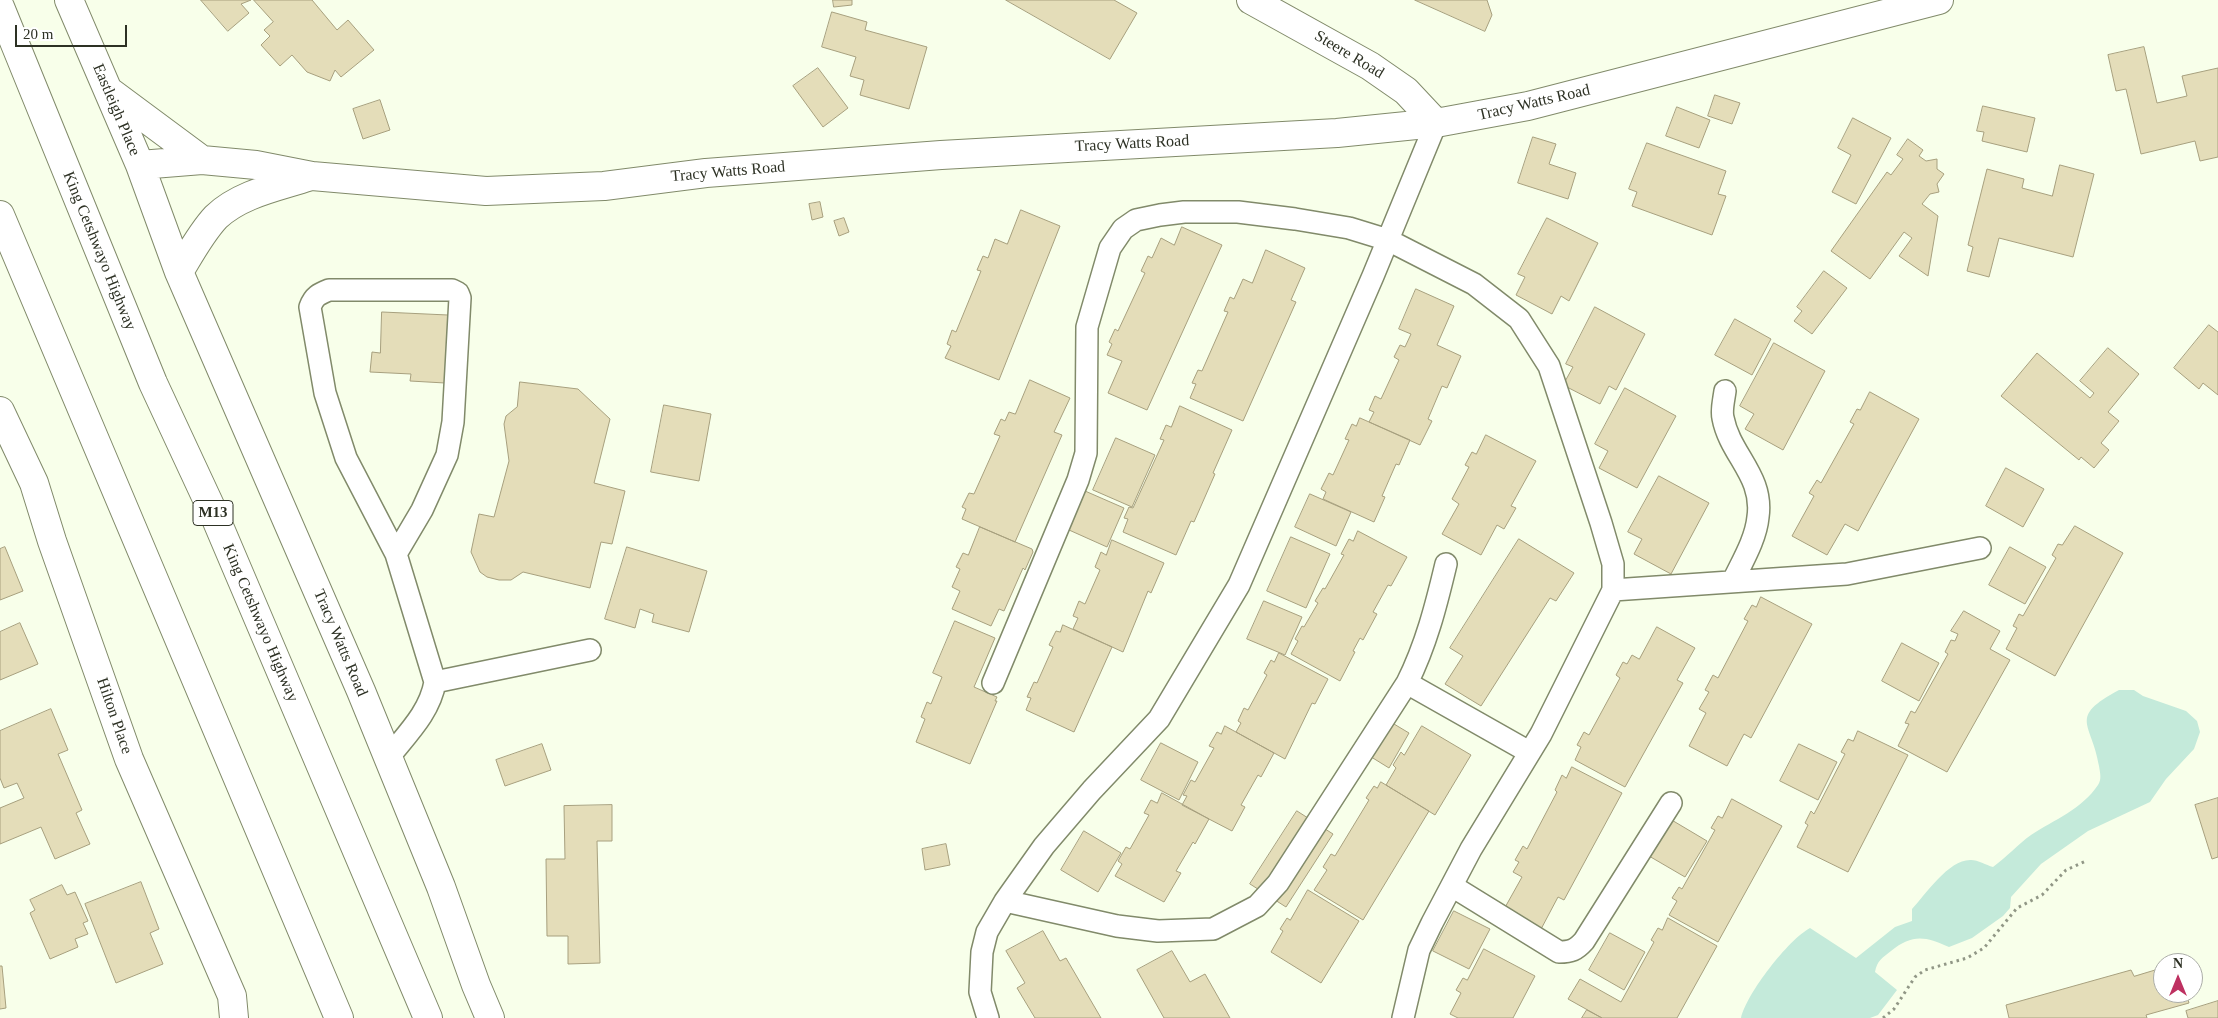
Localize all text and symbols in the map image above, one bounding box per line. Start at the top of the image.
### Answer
scale bar [18,15,130,47]
text: 20 m [23,26,53,42]
street label: Steere Road [1311,27,1387,83]
street label: Eastleigh Place [88,61,144,159]
street label: Tracy Watts Road [1476,81,1592,125]
street label: Tracy Watts Road [1074,131,1190,157]
street label: Tracy Watts Road [670,157,786,187]
street label: King Cetshwayo Highway [58,169,140,333]
road number: M13 [193,500,233,526]
street label: King Cetshwayo Highway [218,541,302,705]
street label: Tracy Watts Road [309,587,371,699]
street label: Hilton Place [92,675,136,757]
north arrow [2153,953,2203,1003]
text: N [2173,956,2183,971]

